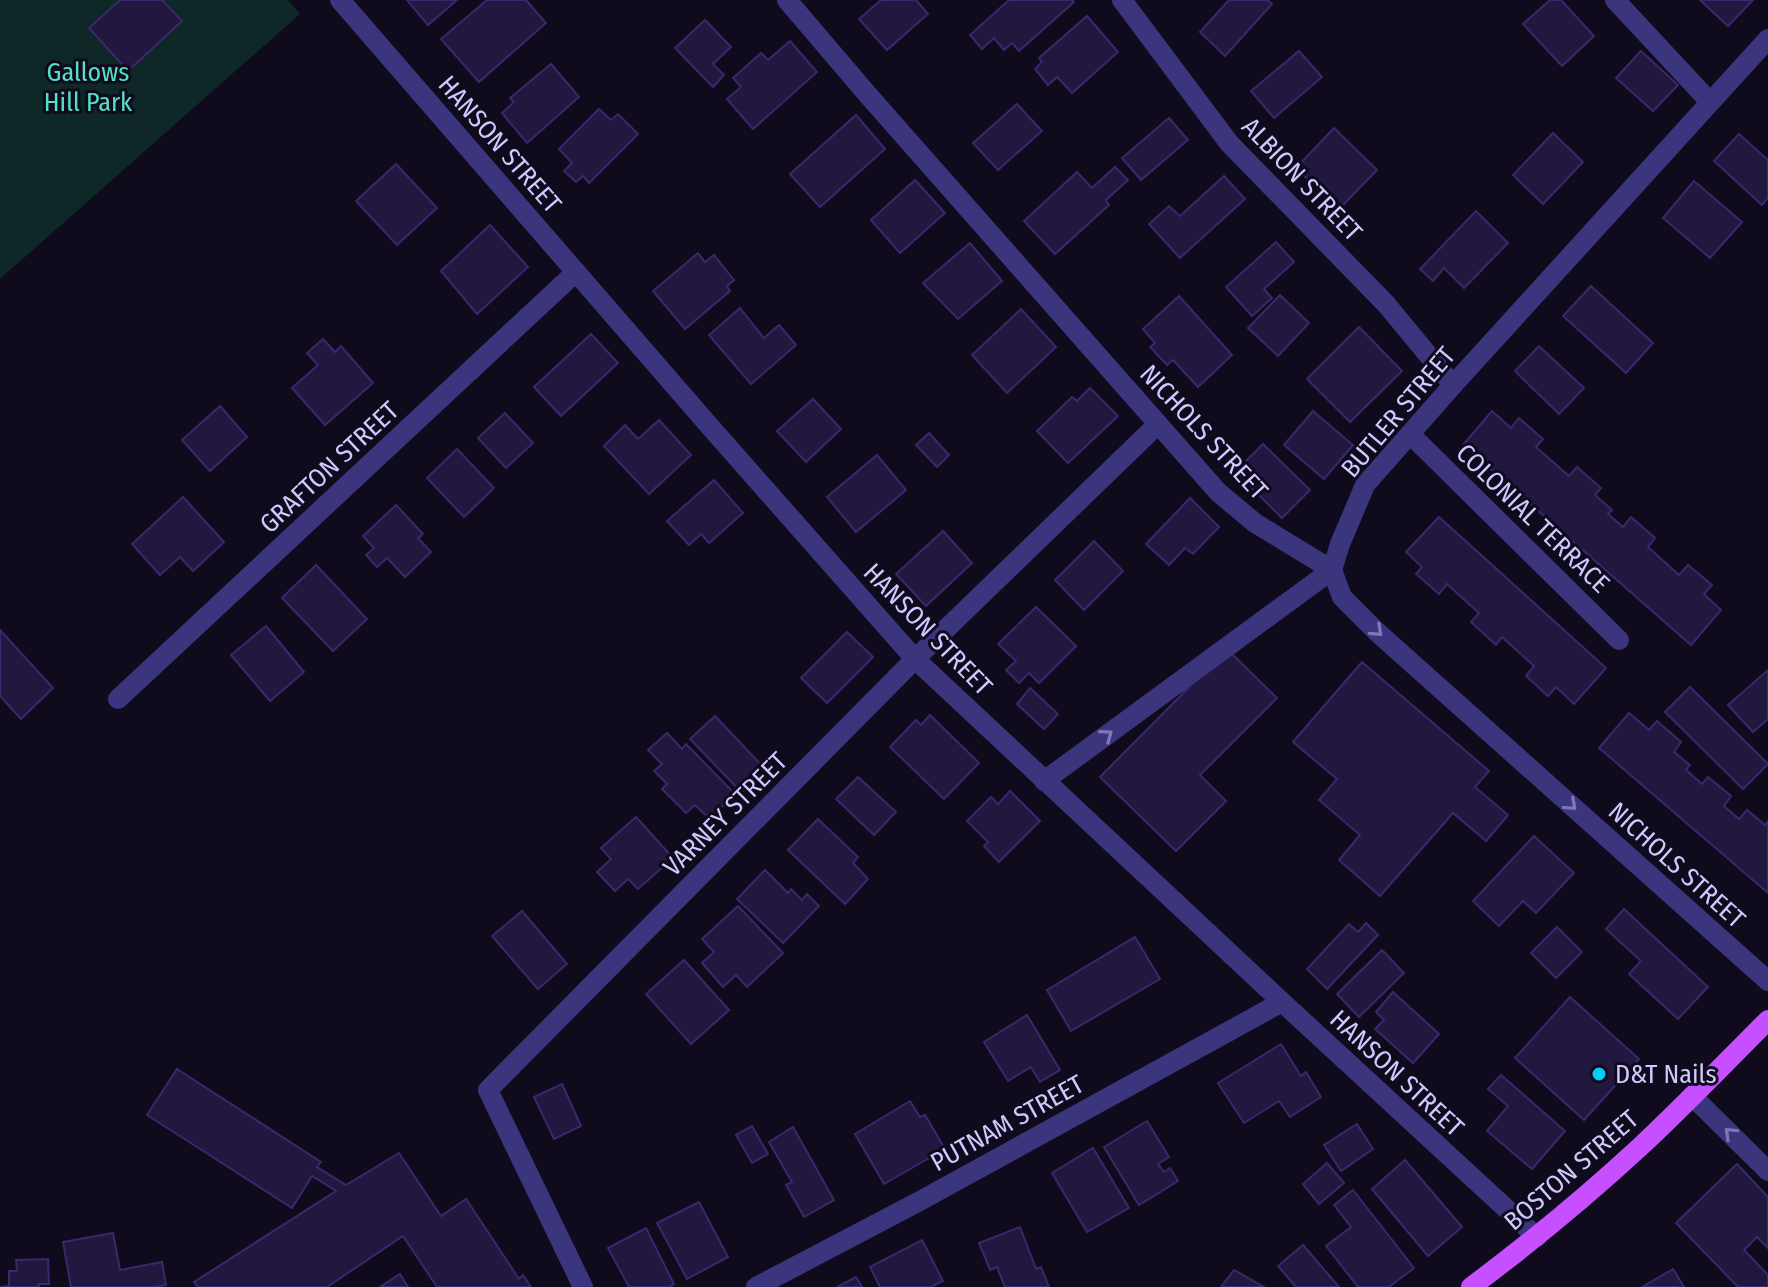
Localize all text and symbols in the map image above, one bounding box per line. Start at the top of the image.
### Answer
park label: Gallows Hill Park [44,57,133,118]
street label: HANSON STREET [432,70,568,219]
street label: ALBION STREET [1235,111,1368,247]
street label: BUTLER STREET [1335,341,1462,484]
street label: NICHOLS STREET [1133,359,1274,506]
street label: GRAFTON STREET [254,395,405,540]
street label: COLONIAL TERRACE [1450,437,1616,599]
street label: HANSON STREET [857,557,998,702]
one-way arrow [1368,622,1382,637]
one-way arrow [1098,730,1113,744]
street label: VARNEY STREET [657,746,794,883]
one-way arrow [1561,795,1576,810]
street label: NICHOLS STREET [1602,796,1751,935]
street label: HANSON STREET [1323,1004,1470,1143]
place label: D&T Nails [1615,1059,1717,1090]
marker: D&T Nails [1590,1065,1608,1083]
street label: PUTNAM STREET [925,1069,1089,1178]
street label: BOSTON STREET [1498,1104,1645,1237]
one-way arrow [1725,1128,1739,1142]

